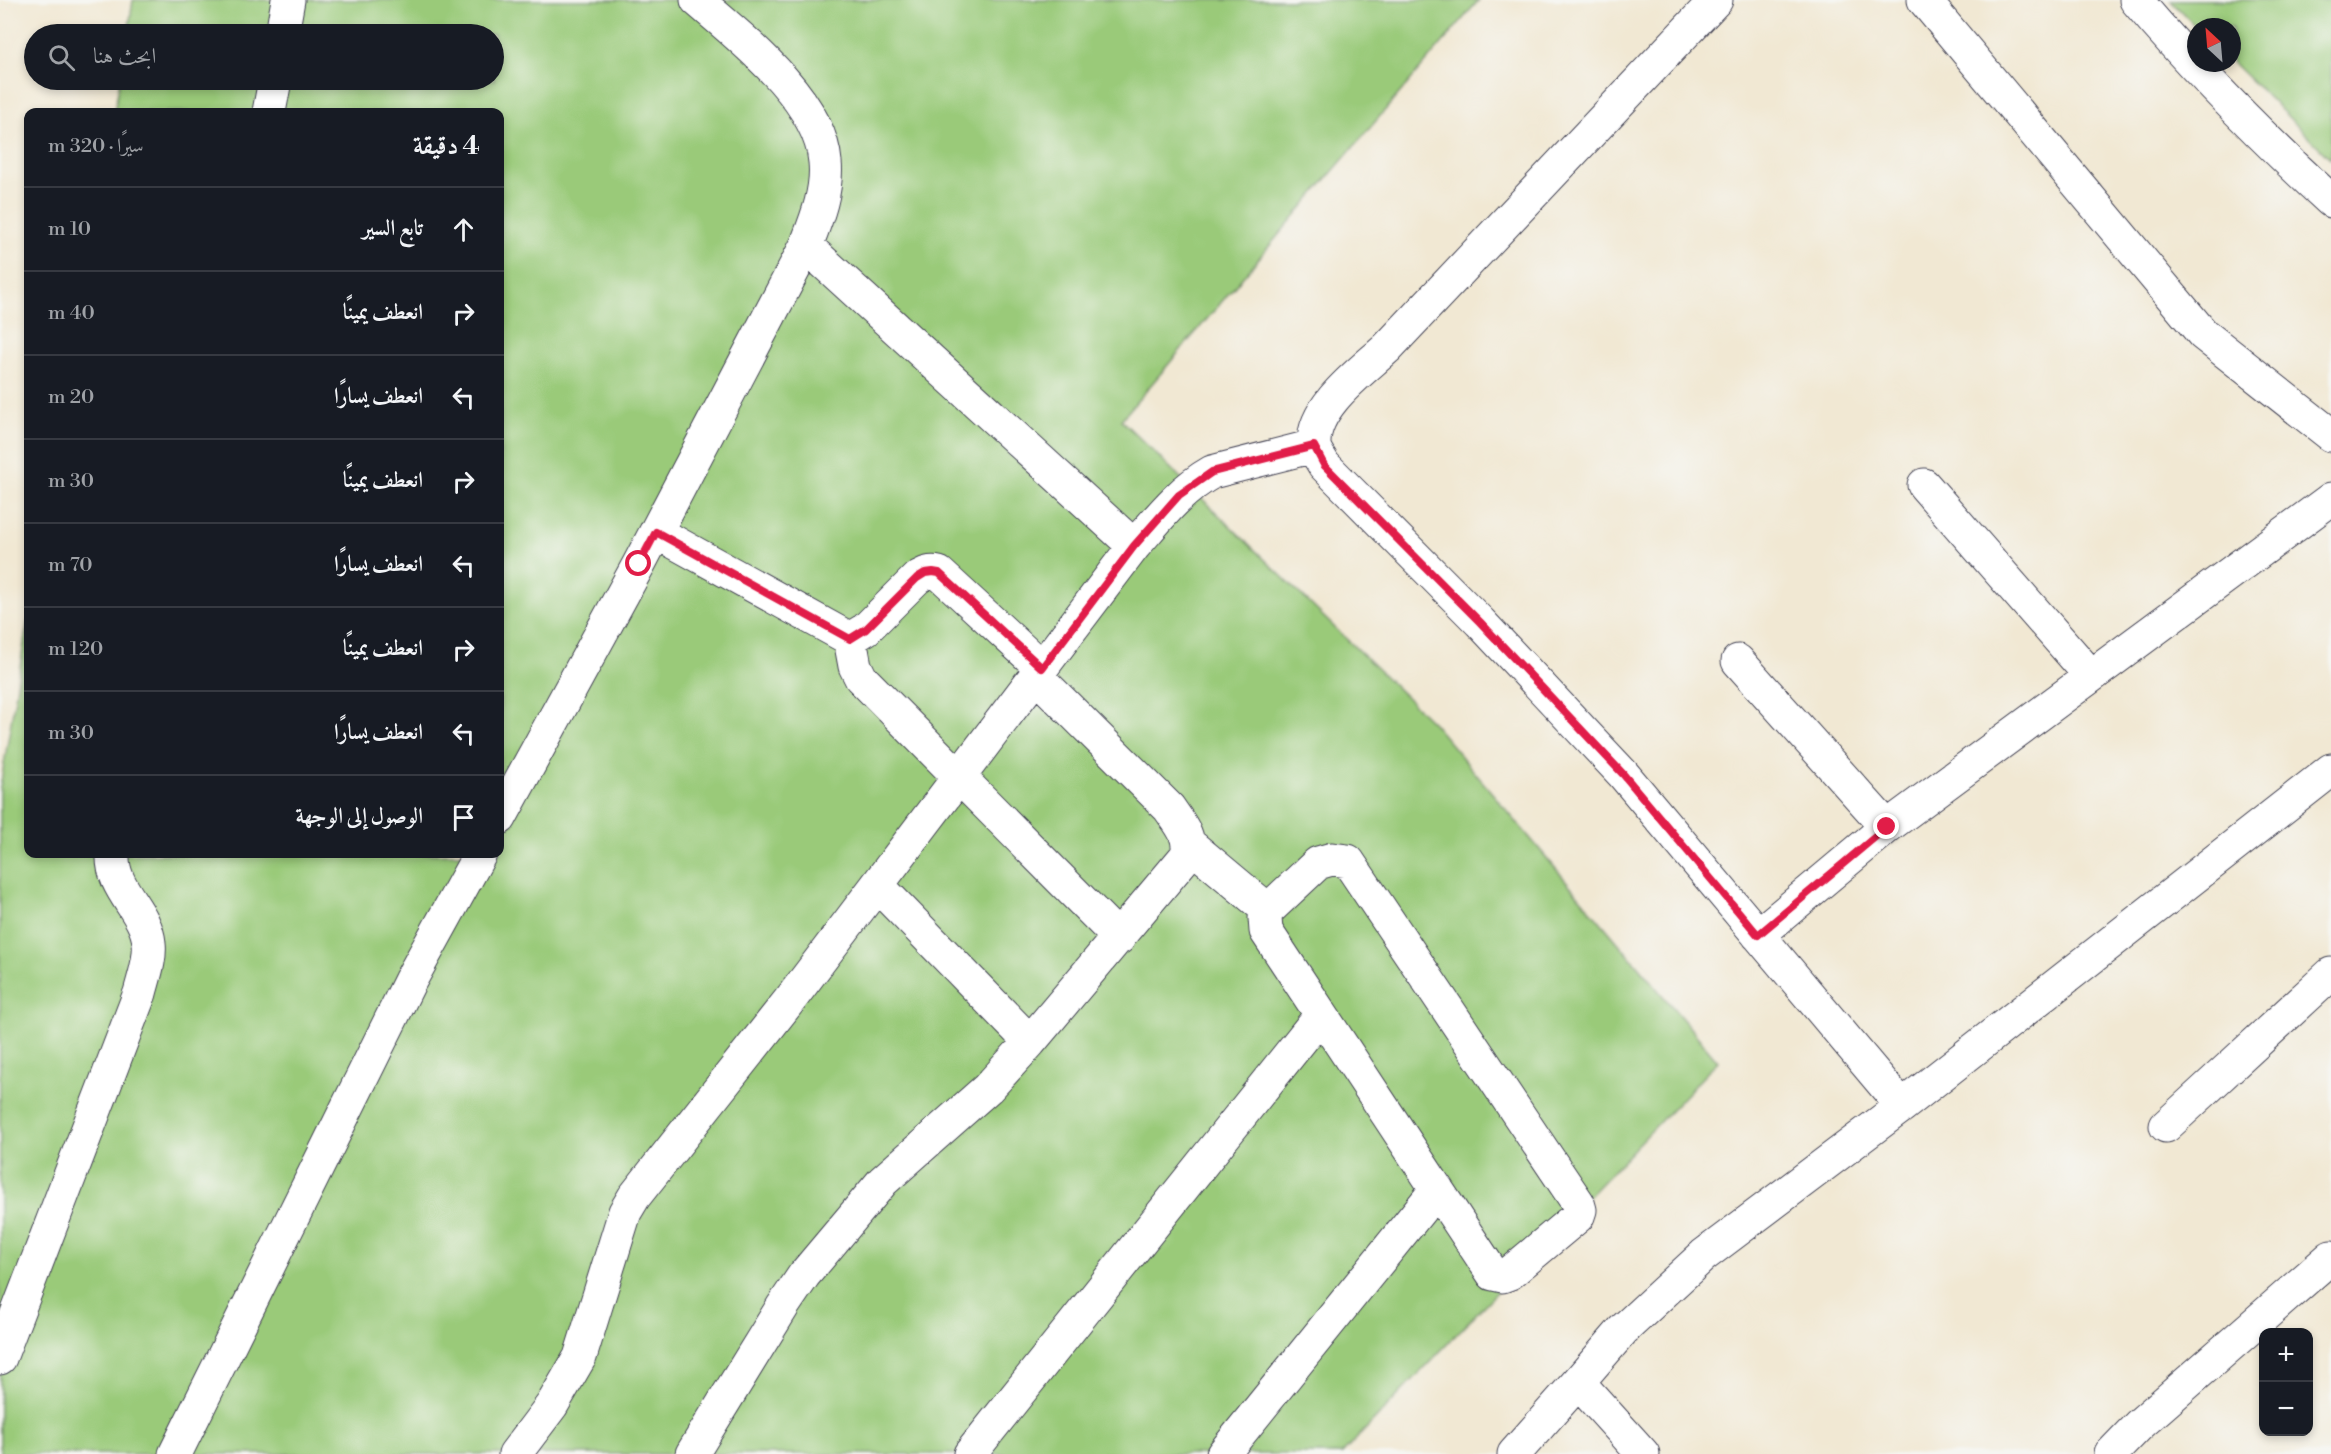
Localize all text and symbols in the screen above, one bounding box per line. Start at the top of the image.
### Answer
north arrow [2187,18,2241,72]
search box [24,24,504,90]
icon: search [45,41,78,74]
text: ابحث هنا [93,43,156,70]
text: 4 دقيقة [413,130,480,162]
text: سيرًا · 320 m [48,134,144,159]
icon: ahead [447,213,480,246]
text: تابع السير [362,215,423,242]
text: 10 m [48,217,91,242]
icon: right [447,297,480,330]
text: انعطف يمينًا [343,299,423,326]
text: 40 m [48,301,95,326]
icon: left [447,381,480,414]
text: انعطف يسارًا [334,383,423,410]
text: 20 m [48,385,94,410]
icon: right [447,465,480,498]
text: انعطف يمينًا [343,467,423,494]
text: 30 m [48,469,94,494]
icon: left [447,549,480,582]
route start [625,550,651,576]
text: انعطف يسارًا [334,551,423,578]
text: 70 m [48,553,93,578]
icon: right [447,633,480,666]
text: انعطف يمينًا [343,635,423,662]
text: 120 m [48,637,103,662]
icon: left [447,717,480,750]
text: انعطف يسارًا [334,719,423,746]
text: 30 m [48,721,94,746]
icon: arrive [447,801,480,834]
text: الوصول إلى الوجهة [295,803,423,830]
route end [1873,813,1899,839]
map controls [2259,1328,2313,1436]
button: + [2259,1328,2313,1382]
button: − [2259,1382,2313,1436]

